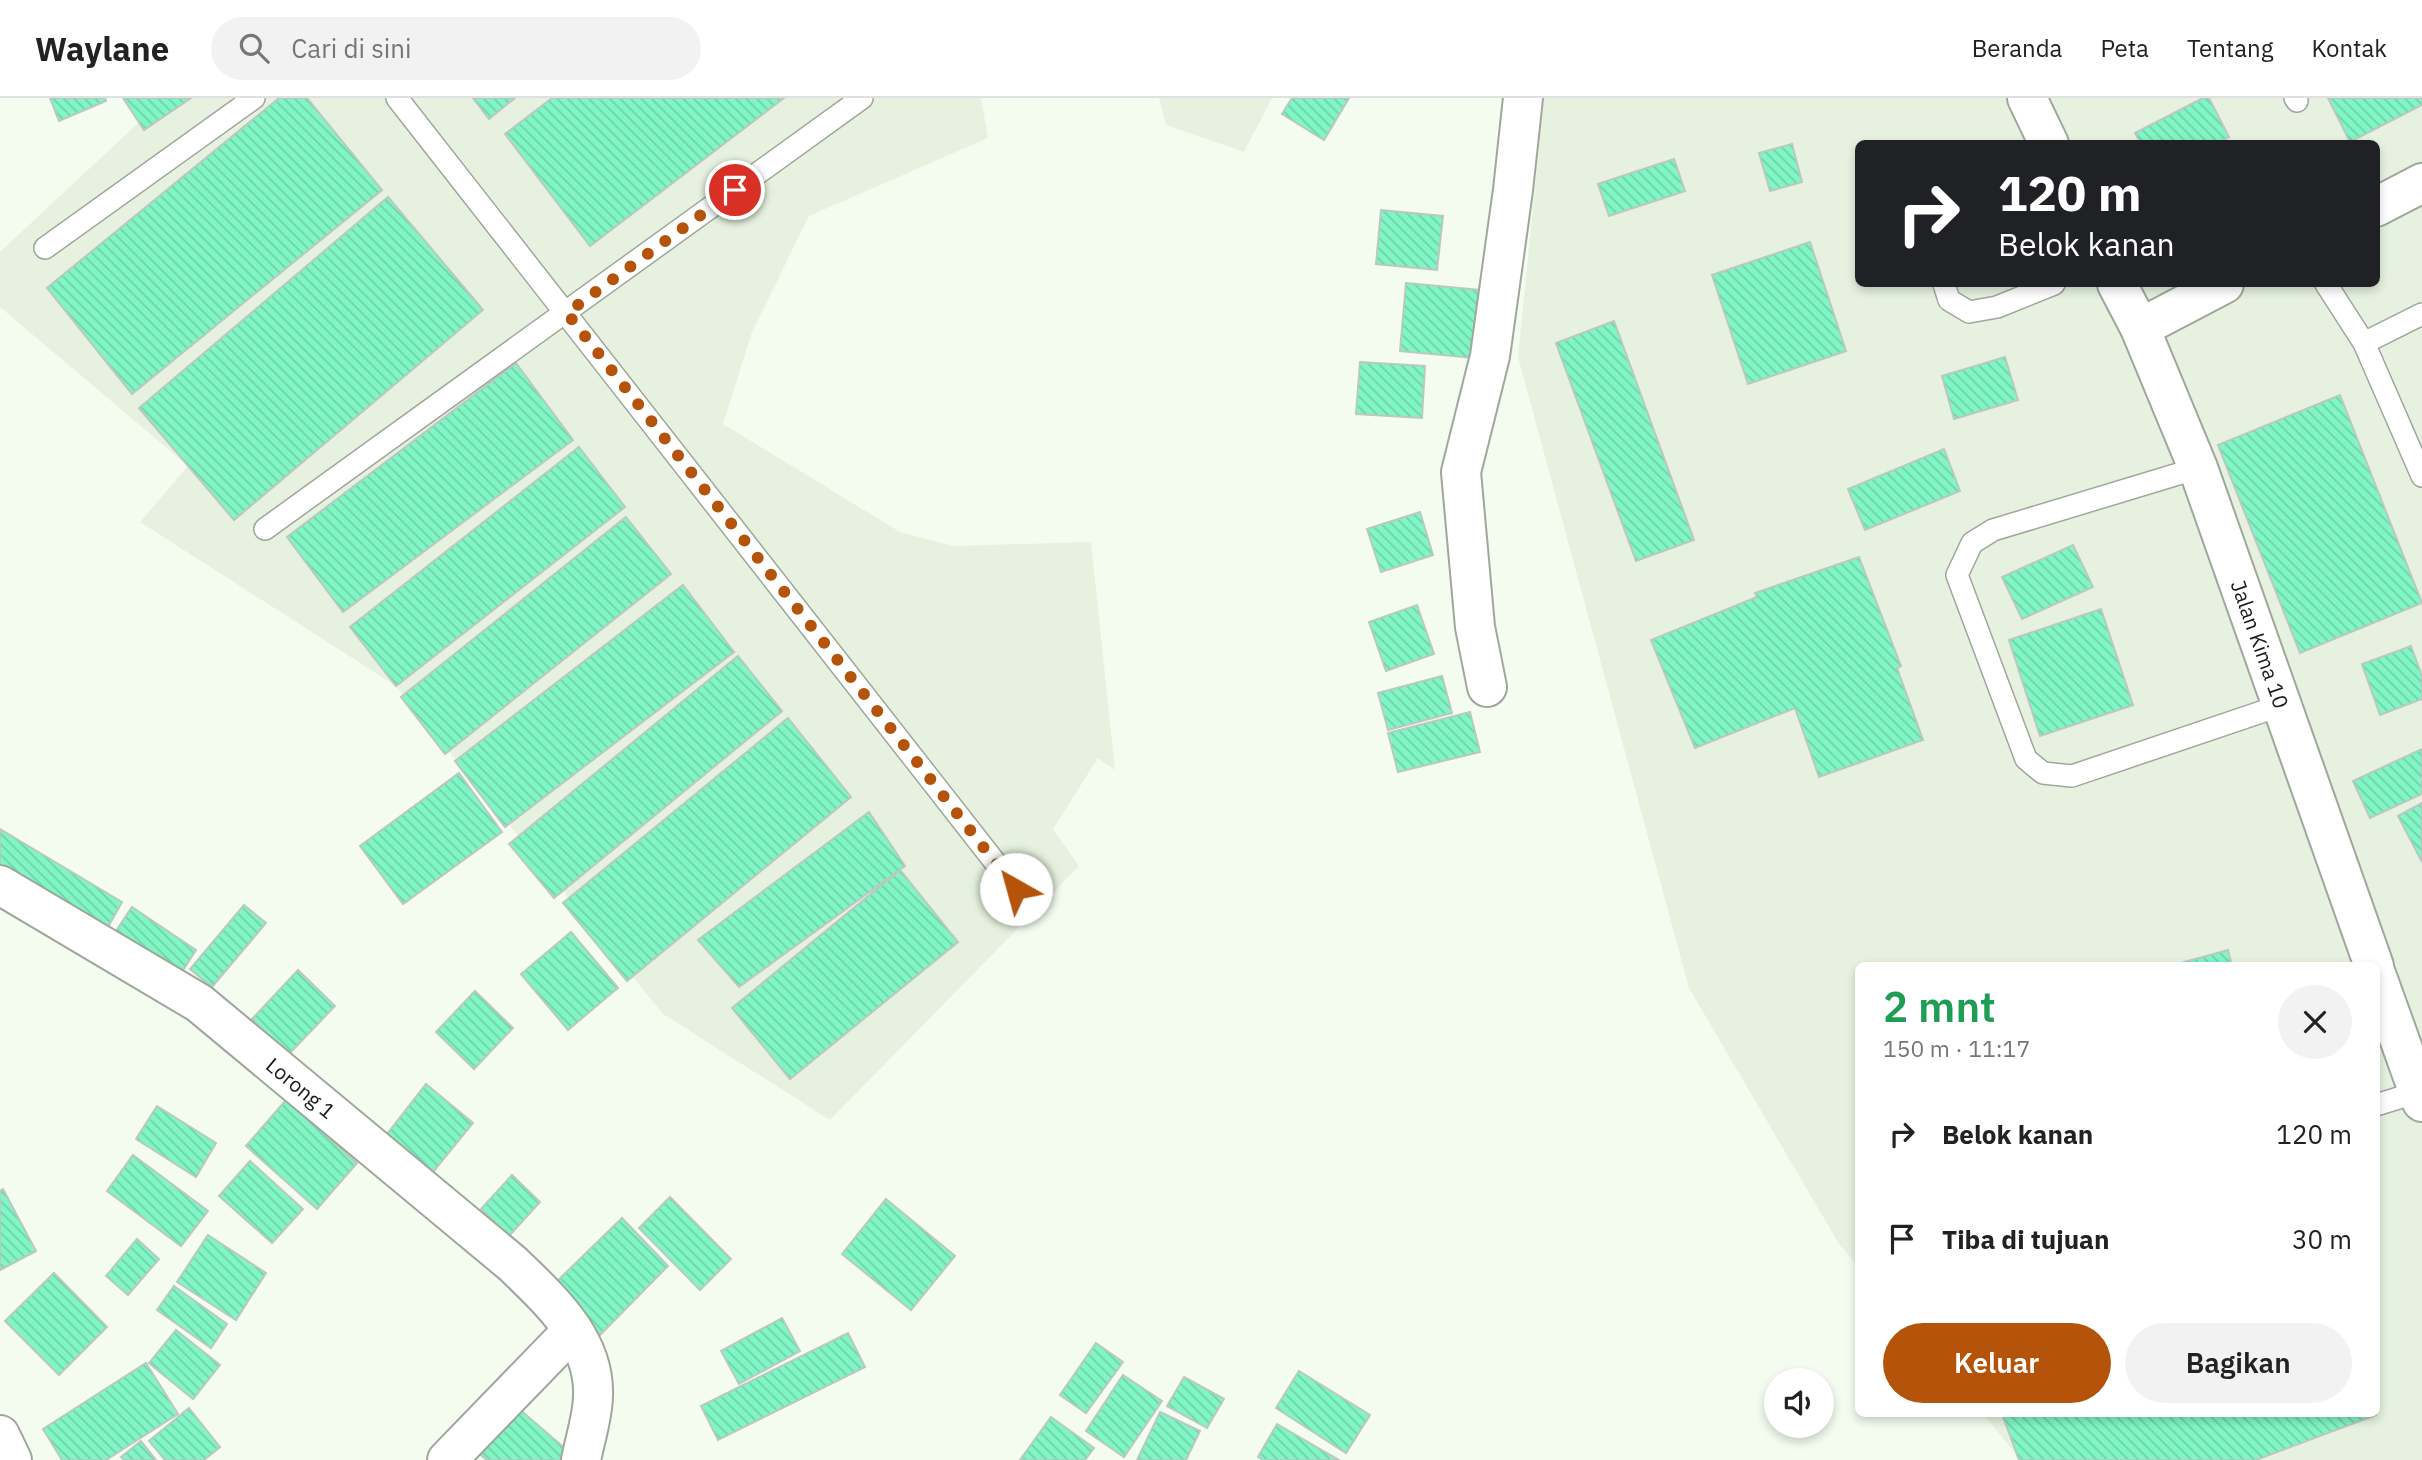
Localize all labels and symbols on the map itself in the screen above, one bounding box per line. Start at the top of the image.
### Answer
pin [705,160,765,220]
street label: Jalan Kima 10 [2225,576,2296,712]
position arrow [979,852,1053,926]
street label: Lorong 1 [261,1051,342,1125]

